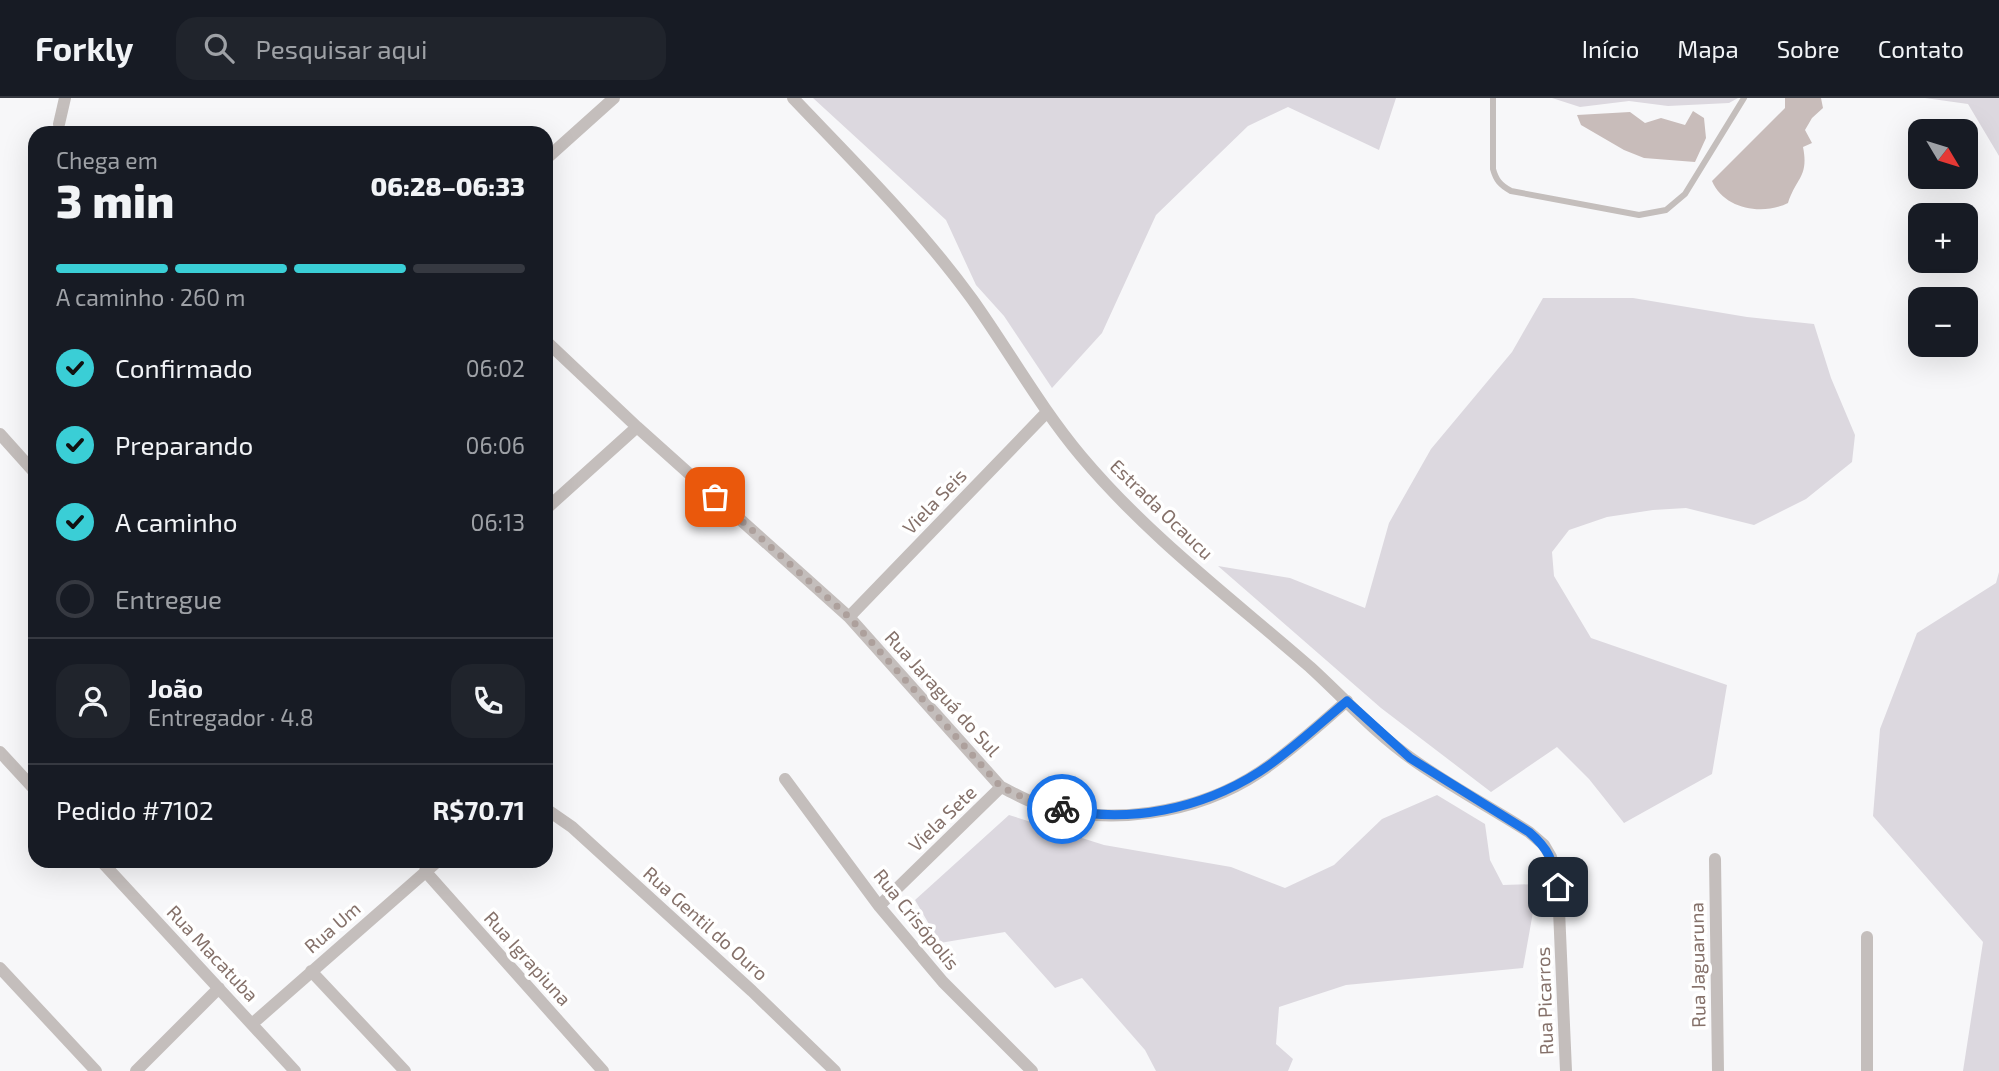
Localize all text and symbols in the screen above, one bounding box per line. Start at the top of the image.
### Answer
search box [176,17,666,80]
text: Forkly [35,28,134,68]
icon: search [200,29,238,67]
text: Pesquisar aqui [256,33,428,64]
text: Início [1582,34,1639,63]
text: Mapa [1677,34,1739,63]
text: Sobre [1777,34,1840,63]
text: Contato [1878,34,1964,63]
north arrow [1908,119,1978,189]
map controls [1908,119,1978,357]
text: Chega em [56,146,158,174]
text: 06:28–06:33 [371,170,525,201]
text: 3 min [56,172,174,227]
button: + [1908,203,1978,273]
text: A caminho · 260 m [56,283,245,311]
button: − [1908,287,1978,357]
icon: check [56,349,94,387]
text: Confirmado [115,352,253,383]
text: 06:02 [466,354,525,382]
icon: check [56,426,94,464]
text: Preparando [115,429,253,460]
text: 06:06 [466,431,525,459]
street label: Estrada Ocaucu [1106,454,1218,564]
street label: Viela Seis [897,464,971,538]
pin [685,467,745,527]
icon: bag [696,478,734,516]
icon: check [56,503,94,541]
text: A caminho [115,506,238,537]
text: 06:13 [471,508,525,536]
text: Entregue [115,583,222,614]
street label: Rua Jaraguá do Sul [881,625,1006,761]
button: person [56,664,130,738]
button: phone [451,664,525,738]
text: João [148,672,203,703]
text: Entregador · 4.8 [148,703,314,731]
courier [1027,774,1097,844]
street label: Viela Sete [903,780,981,856]
icon: bike [1043,790,1081,828]
text: Pedido #7102 [56,794,214,825]
text: R$70.71 [433,794,525,825]
pin [1528,857,1588,917]
street label: Rua Gentil do Ouro [639,861,773,985]
street label: Rua Crisópolis [869,864,965,974]
icon: home [1539,868,1577,906]
street label: Rua Um [299,896,365,958]
street label: Rua Macatuba [163,900,263,1006]
street label: Rua Jaguaruna [1684,902,1710,1028]
street label: Rua Igrapiuna [480,906,576,1010]
street label: Rua Picarros [1531,946,1557,1056]

